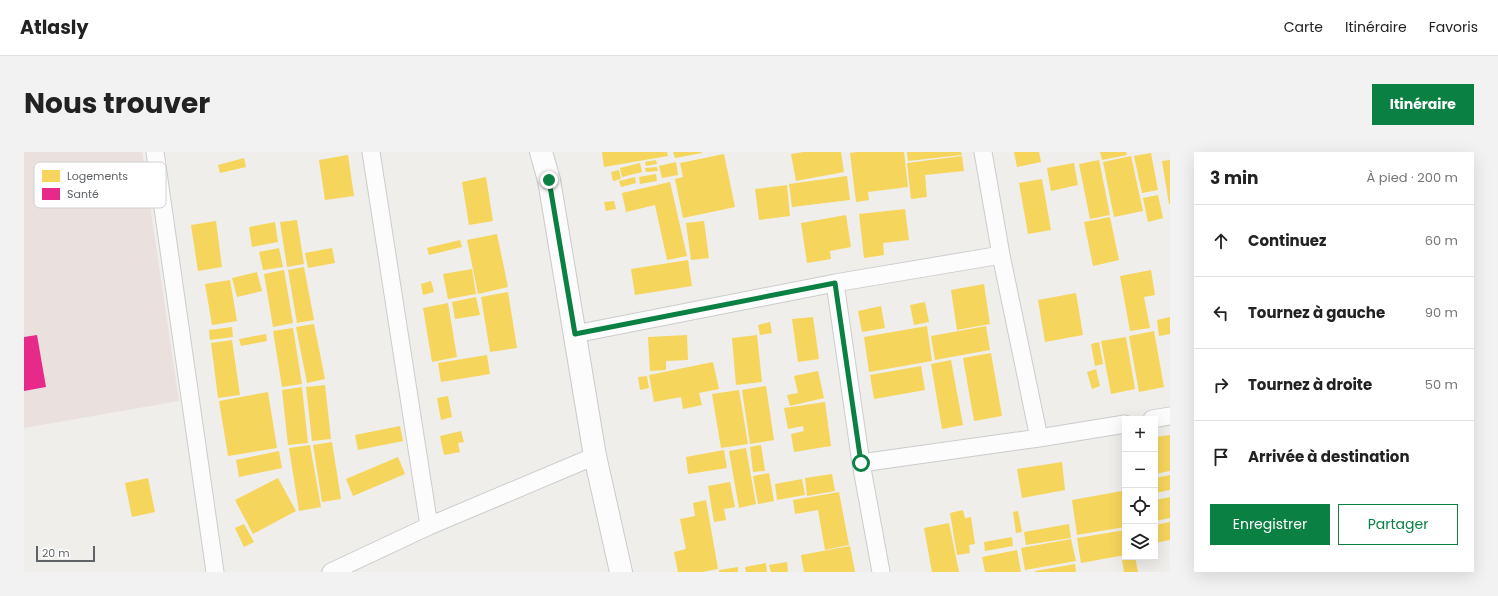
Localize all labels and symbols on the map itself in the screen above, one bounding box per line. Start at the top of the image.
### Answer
legend [34,162,166,208]
text: Logements [67,168,128,184]
route end [540,171,558,189]
text: Santé [67,186,99,202]
route start [852,454,870,472]
scale bar [36,544,95,563]

